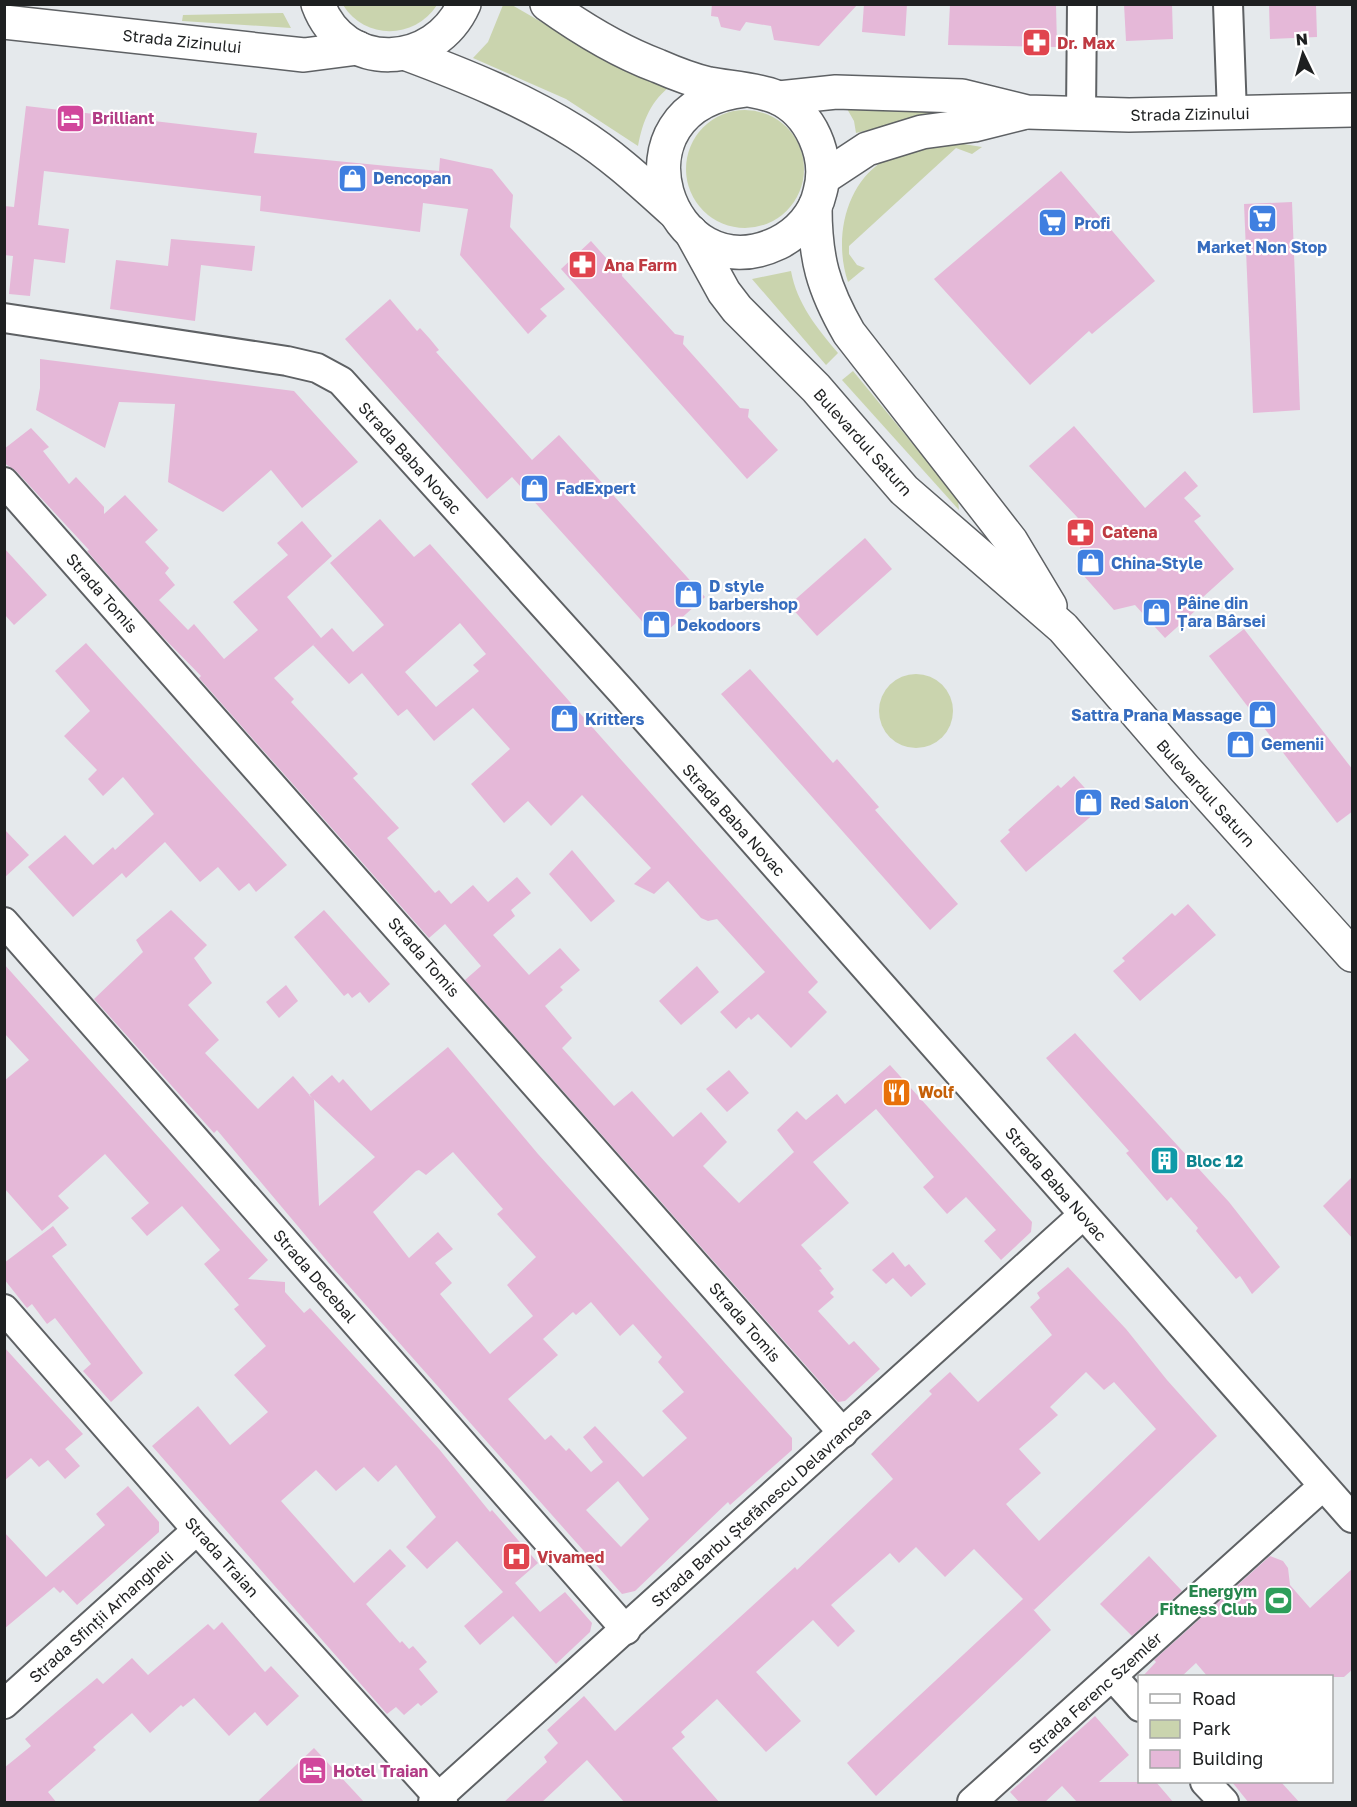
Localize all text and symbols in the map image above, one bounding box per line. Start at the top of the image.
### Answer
north arrow [1273,24,1333,84]
street label: Strada Zizinului [122,25,242,57]
pharmacy icon: Dr. Max [1020,27,1052,59]
text: N [1295,29,1309,50]
place label: Dr. Max [1057,33,1116,53]
hotel icon: Brilliant [55,102,87,134]
street label: Strada Zizinului [1130,103,1250,125]
place label: Brilliant [92,108,154,128]
shop icon: Dencopan [336,162,368,194]
place label: Dencopan [373,168,451,188]
supermarket icon: Market Non Stop [1246,203,1278,235]
supermarket icon: Profi [1037,207,1069,239]
place label: Profi [1074,213,1110,233]
place label: Market Non Stop [1197,237,1327,257]
pharmacy icon: Ana Farm [567,249,599,281]
place label: Ana Farm [604,255,677,275]
street label: Bulevardul Saturn [809,384,917,500]
street label: Strada Baba Novac [354,398,466,519]
shop icon: FadExpert [519,472,551,504]
place label: FadExpert [556,478,636,498]
pharmacy icon: Catena [1065,516,1097,548]
place label: Catena [1102,522,1157,542]
shop icon: China-Style [1074,547,1106,579]
street label: Strada Tomis [62,549,142,637]
place label: China-Style [1111,553,1203,573]
place label: D style barbershop [709,576,798,614]
shop icon: D style barbershop [672,579,704,611]
place label: Pâine din Țara Bârsei [1177,593,1266,631]
shop icon: Pâine din Țara Bârsei [1140,596,1172,628]
shop icon: Dekodoors [640,609,672,641]
place label: Dekodoors [677,615,761,635]
shop icon: Sattra Prana Massage [1247,699,1279,731]
shop icon: Kritters [548,703,580,735]
place label: Sattra Prana Massage [1071,705,1242,725]
place label: Kritters [585,709,645,729]
shop icon: Gemenii [1224,728,1256,760]
place label: Gemenii [1261,734,1324,754]
street label: Bulevardul Saturn [1152,735,1260,851]
street label: Strada Baba Novac [678,760,790,881]
shop icon: Red Salon [1073,787,1105,819]
place label: Red Salon [1110,793,1189,813]
street label: Strada Tomis [384,913,464,1001]
restaurant icon: Wolf [881,1076,913,1108]
place label: Wolf [918,1082,954,1102]
street label: Strada Baba Novac [1001,1123,1111,1245]
building icon: Bloc 12 [1149,1145,1181,1177]
place label: Bloc 12 [1186,1151,1244,1171]
street label: Strada Decebal [269,1225,361,1327]
street label: Strada Tomis [705,1278,785,1366]
street label: Strada Barbu Ștefănescu Delavrancea [647,1403,875,1611]
street label: Strada Traian [181,1513,263,1601]
hospital icon: Vivamed [500,1541,532,1573]
street label: Strada Sfinții Arhangheli [25,1547,177,1687]
place label: Vivamed [537,1547,605,1567]
place label: Energym Fitness Club [1160,1581,1257,1619]
sports icon: Energym Fitness Club [1262,1584,1294,1616]
street label: Strada Ferenc Szemlér [1024,1628,1166,1758]
legend [1138,1675,1333,1783]
text: Road [1192,1687,1236,1709]
text: Park [1192,1717,1231,1739]
text: Building [1192,1747,1263,1769]
hotel icon: Hotel Traian [296,1755,328,1787]
place label: Hotel Traian [333,1761,428,1781]

